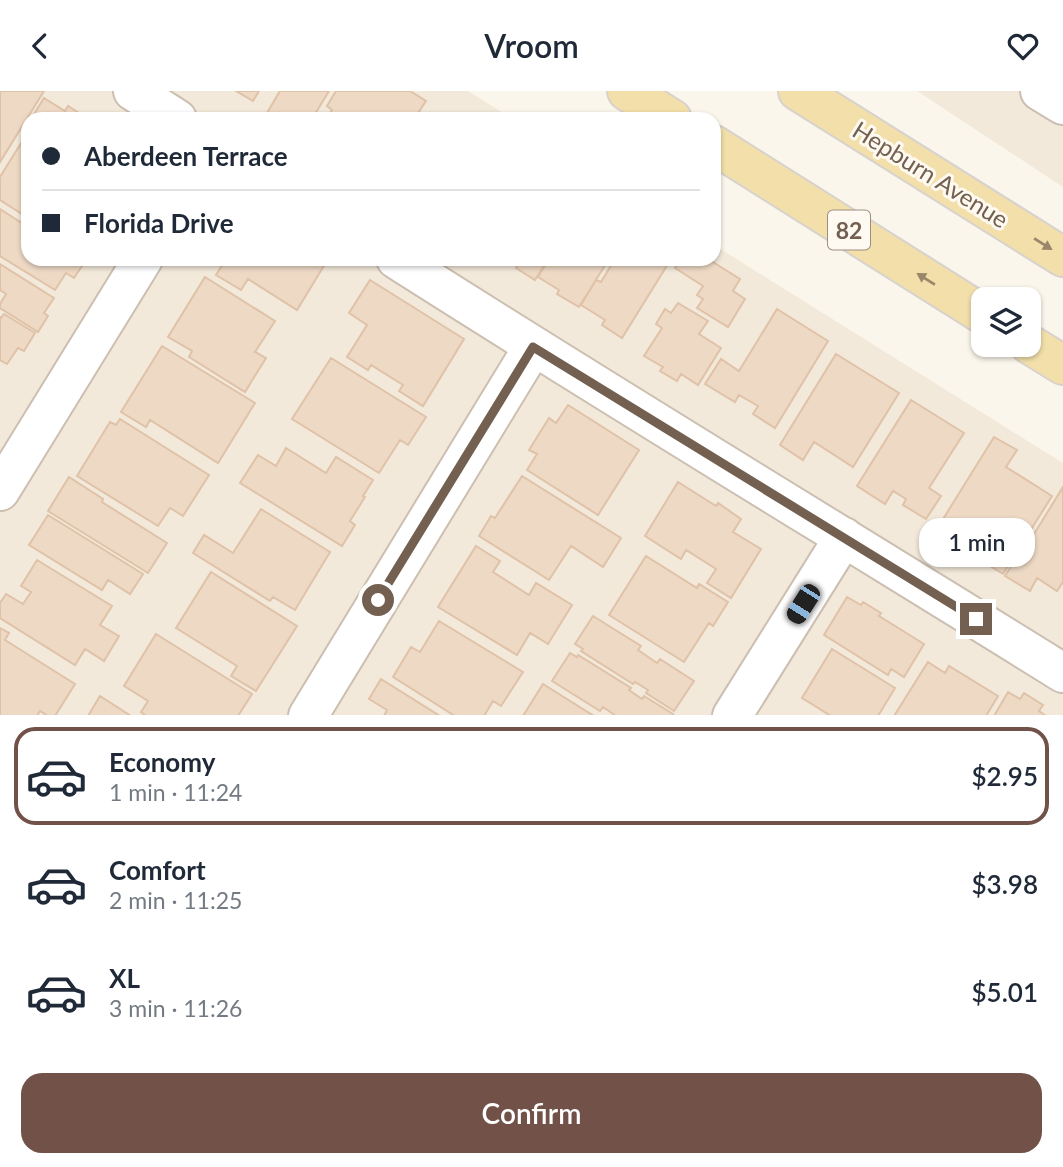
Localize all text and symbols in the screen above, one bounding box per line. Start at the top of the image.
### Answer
text: Vroom [484,26,579,65]
icon: back [21,27,59,65]
icon: heart [1004,27,1042,65]
street label: Hepburn Avenue [848,115,1014,233]
text: Aberdeen Terrace [84,140,288,172]
text: Florida Drive [84,207,234,239]
road number: 82 [828,211,870,249]
one-way arrow [1033,238,1052,251]
one-way arrow [916,272,935,285]
map controls [971,287,1041,357]
button: layers [971,287,1041,357]
callout: 1 min [918,517,1034,567]
text: 1 min [949,528,1005,556]
car [783,581,824,627]
route start [362,584,394,616]
route end [960,603,992,635]
icon: car [25,745,88,808]
text: Economy [109,746,215,778]
text: $2.95 [972,760,1038,792]
text: 1 min · 11:24 [109,778,242,806]
icon: car [25,853,88,916]
text: Comfort [109,854,206,886]
text: $3.98 [972,868,1038,900]
text: 2 min · 11:25 [109,886,242,914]
icon: car [25,961,88,1024]
text: XL [109,962,140,994]
text: $5.01 [972,976,1038,1008]
text: 3 min · 11:26 [109,994,242,1022]
button: Confirm [21,1073,1042,1153]

